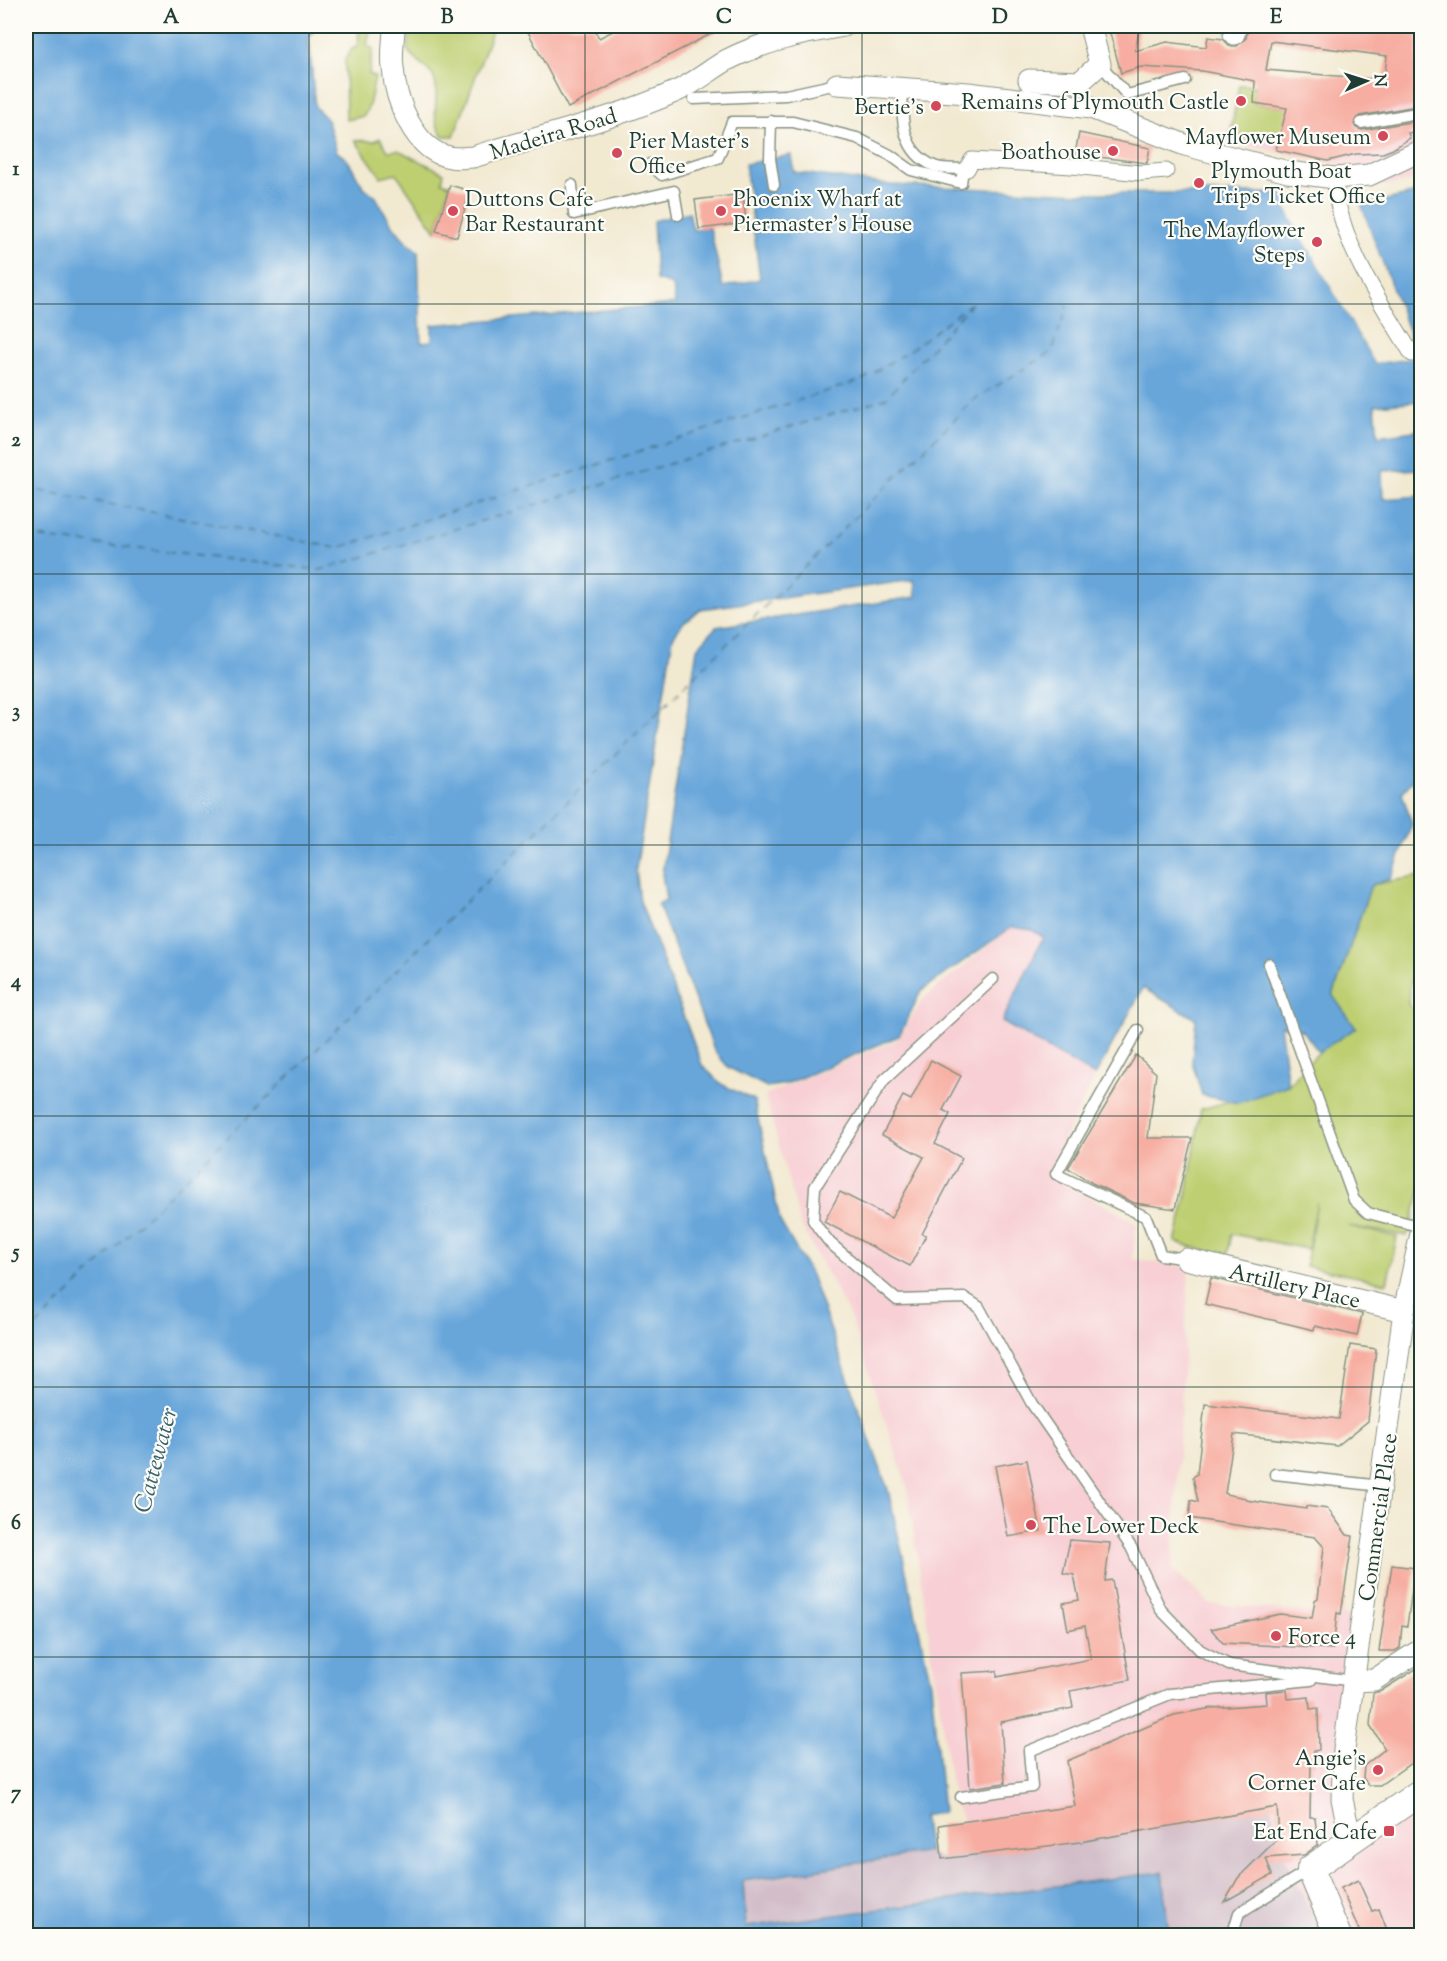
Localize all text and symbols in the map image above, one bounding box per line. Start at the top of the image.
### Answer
text: A [163,4,180,33]
text: B [441,4,454,33]
text: C [716,4,732,33]
text: D [992,4,1008,33]
text: E [1270,4,1283,33]
north arrow [1336,51,1396,111]
text: N [1367,73,1390,88]
place label: Remains of Plymouth Castle [961,88,1229,120]
place label: Bertie's [854,93,924,125]
marker: Remains of Plymouth Castle [1234,94,1248,108]
marker: Bertie's [929,99,943,113]
street label: Madeira Road [486,101,621,170]
place label: Mayflower Museum [1185,123,1371,155]
place label: Pier Master's Office [629,127,749,184]
marker: Mayflower Museum [1376,129,1390,143]
place label: Boathouse [1001,138,1101,170]
marker: Boathouse [1106,144,1120,158]
marker: Pier Master's Office [610,146,624,160]
text: 1 [13,156,20,185]
place label: Plymouth Boat Trips Ticket Office [1211,157,1385,214]
marker: Plymouth Boat Trips Ticket Office [1192,176,1206,190]
place label: Duttons Cafe Bar Restaurant [465,185,605,242]
place label: Phoenix Wharf at Piermaster's House [733,185,912,242]
marker: Duttons Cafe Bar Restaurant [446,204,460,218]
marker: Phoenix Wharf at Piermaster's House [714,204,728,218]
place label: The Mayflower Steps [1163,216,1305,273]
marker: The Mayflower Steps [1310,235,1324,249]
text: 2 [11,427,21,456]
text: 3 [12,698,20,727]
text: 4 [10,968,21,997]
text: 5 [11,1239,20,1268]
street label: Artillery Place [1225,1257,1363,1319]
water label: Cattewater [127,1404,187,1517]
street label: Commercial Place [1352,1431,1408,1604]
text: 6 [11,1510,21,1539]
place label: The Lower Deck [1043,1512,1199,1544]
marker: The Lower Deck [1024,1518,1038,1532]
place label: Force 4 [1288,1623,1356,1655]
marker: Force 4 [1269,1629,1283,1643]
place label: Angie's Corner Cafe [1248,1744,1366,1801]
marker: Angie's Corner Cafe [1371,1763,1385,1777]
text: 7 [11,1780,22,1809]
place label: Eat End Cafe [1253,1818,1377,1850]
marker: Eat End Cafe [1382,1824,1396,1838]

